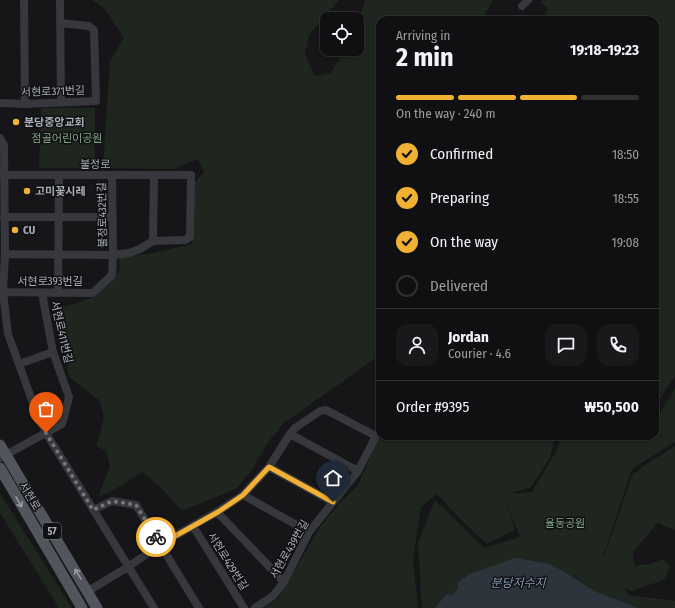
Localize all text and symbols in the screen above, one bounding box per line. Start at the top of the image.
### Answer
map controls [320,12,364,56]
button: locate [320,12,364,56]
text: Arriving in [396,28,450,43]
text: 19:18–19:23 [570,41,639,59]
text: 2 min [396,42,454,73]
street label: 서현로371번길 [21,84,85,99]
text: On the way · 240 m [396,106,495,121]
place label: 분당중앙교회 [24,116,85,129]
marker: 분당중앙교회 [11,117,21,127]
park label: 점골어린이공원 [32,132,102,145]
icon: check [396,143,418,165]
text: Confirmed [430,145,493,163]
text: 18:50 [612,147,639,162]
street label: 불정로 [80,158,110,171]
street label: 불정로432번길 [95,182,110,248]
place label: 고미꽃시레 [35,185,86,198]
marker: 고미꽃시레 [22,186,32,196]
icon: check [396,187,418,209]
text: Preparing [430,189,489,207]
text: 18:55 [613,191,639,206]
place label: CU [23,224,35,237]
marker: CU [10,225,20,235]
icon: check [396,231,418,253]
text: On the way [430,233,498,251]
text: 19:08 [612,235,639,250]
street label: 서현로393번길 [17,275,83,288]
text: Delivered [430,277,488,295]
street label: 서현로411번길 [48,300,75,365]
button: person [396,324,438,366]
button: chat [545,324,587,366]
button: phone [597,324,639,366]
text: Jordan [448,328,489,346]
text: Courier · 4.6 [448,346,511,361]
pin [29,392,63,433]
icon: bag [35,398,57,420]
text: Order #9395 [396,398,469,416]
text: ₩50,500 [585,398,639,416]
pin [316,461,350,502]
icon: home [322,467,344,489]
street label: 서현로 [16,480,43,513]
one-way arrow [15,496,23,508]
courier [136,517,176,557]
street label: 서현로439번길 [267,517,312,581]
park label: 율동공원 [545,517,585,530]
road number: 57 [43,523,61,539]
icon: bike [145,526,167,548]
street label: 서현로429번길 [205,530,251,593]
one-way arrow [74,569,82,580]
water label: 분당저수지 [490,576,547,590]

